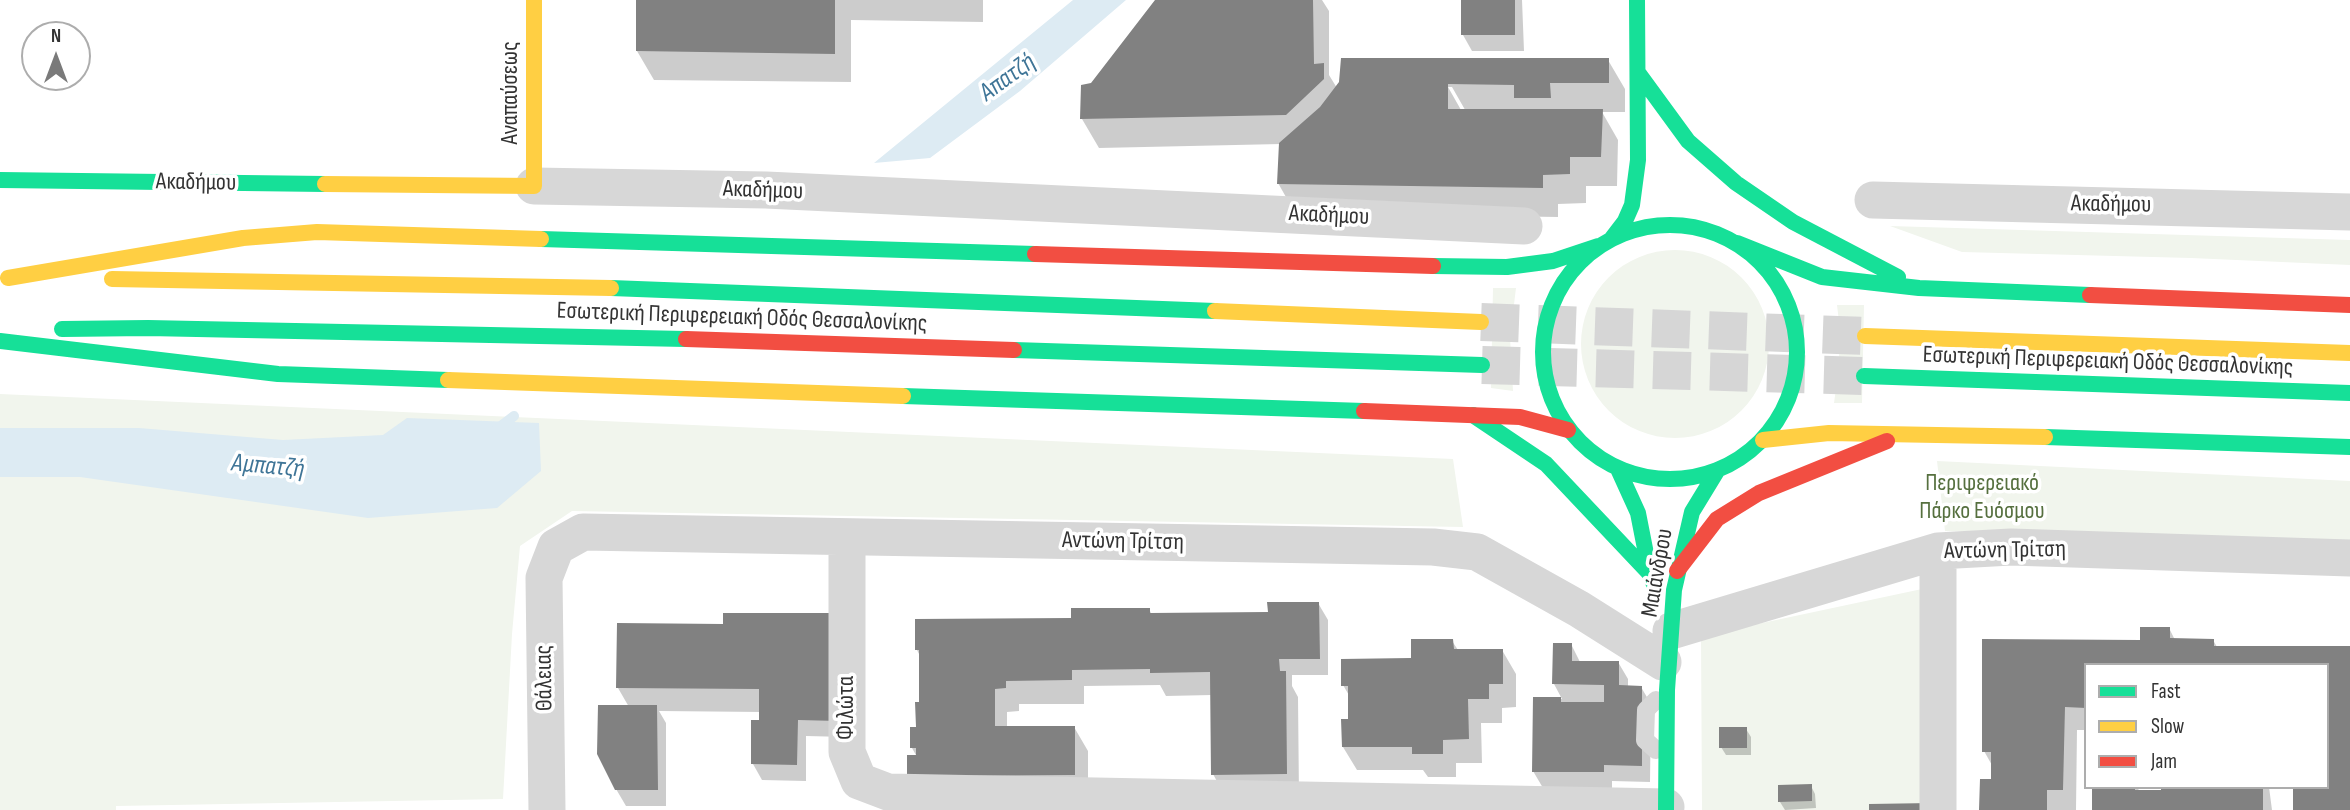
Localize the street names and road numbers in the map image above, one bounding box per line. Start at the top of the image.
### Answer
street label: Αναπαύσεως [497,41,525,145]
street label: Ακαδήμου [156,168,236,198]
street label: Ακαδήμου [722,175,804,207]
street label: Ακαδήμου [2071,190,2151,220]
street label: Ακαδήμου [1288,200,1370,232]
street label: Εσωτερική Περιφερειακή Οδός Θεσσαλονίκης [556,297,928,339]
street label: Εσωτερική Περιφερειακή Οδός Θεσσαλονίκης [1922,341,2294,383]
street label: Μαιάνδρου [1636,526,1680,620]
street label: Αντώνη Τρίτση [1062,527,1184,557]
street label: Αντώνη Τρίτση [1944,536,2066,566]
street label: Θάλειας [530,645,560,711]
street label: Φιλώτα [833,676,861,740]

